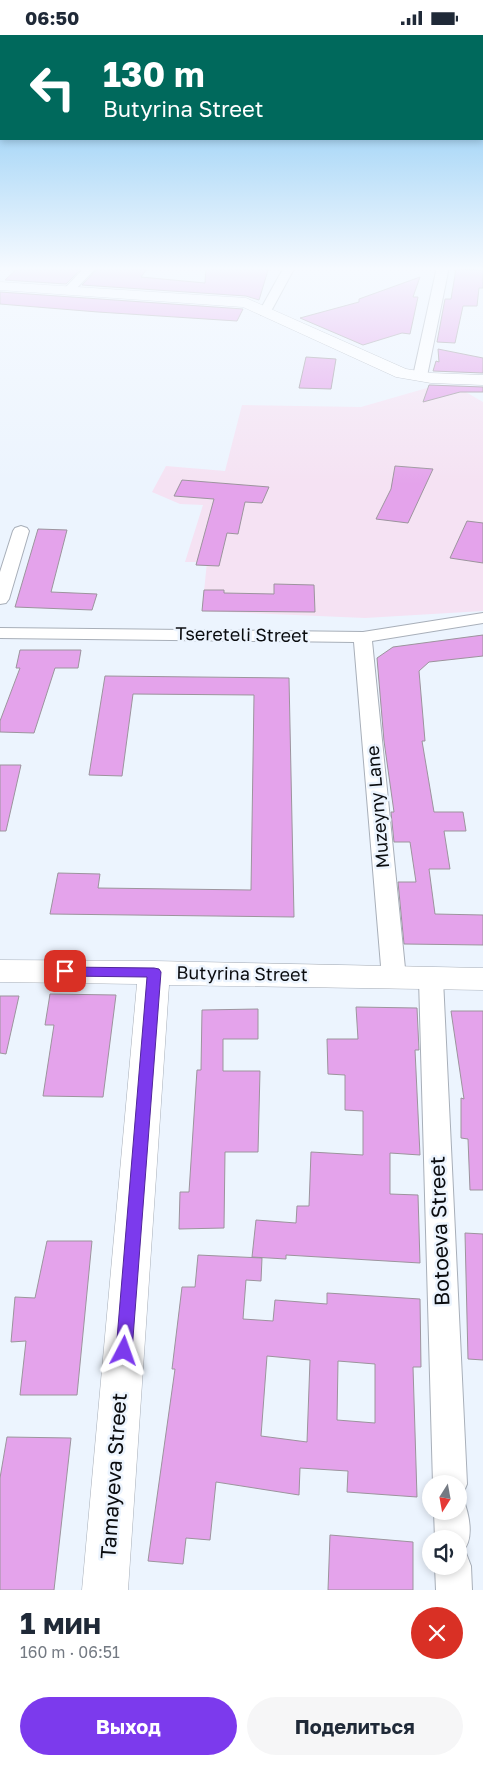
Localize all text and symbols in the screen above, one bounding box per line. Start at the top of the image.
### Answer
text: 06:50 [25,6,79,29]
text: 130 m [103,53,205,95]
icon: left [20,55,85,120]
text: Butyrina Street [103,95,264,122]
street label: Tsereteli Street [175,622,309,646]
street label: Muzeyny Lane [361,745,393,869]
pin [44,950,86,992]
icon: arrive [51,957,79,985]
street label: Butyrina Street [176,961,308,985]
street label: Botoeva Street [423,1156,455,1306]
position arrow [97,1324,149,1376]
street label: Tamayeva Street [94,1392,132,1560]
north arrow [422,1475,468,1520]
map controls [422,1475,467,1575]
button: sound [422,1530,467,1575]
text: 1 мин [20,1605,101,1641]
button: close [411,1607,463,1659]
text: 160 m · 06:51 [20,1642,120,1662]
button: Выход [20,1697,237,1755]
button: Поделиться [247,1697,463,1755]

